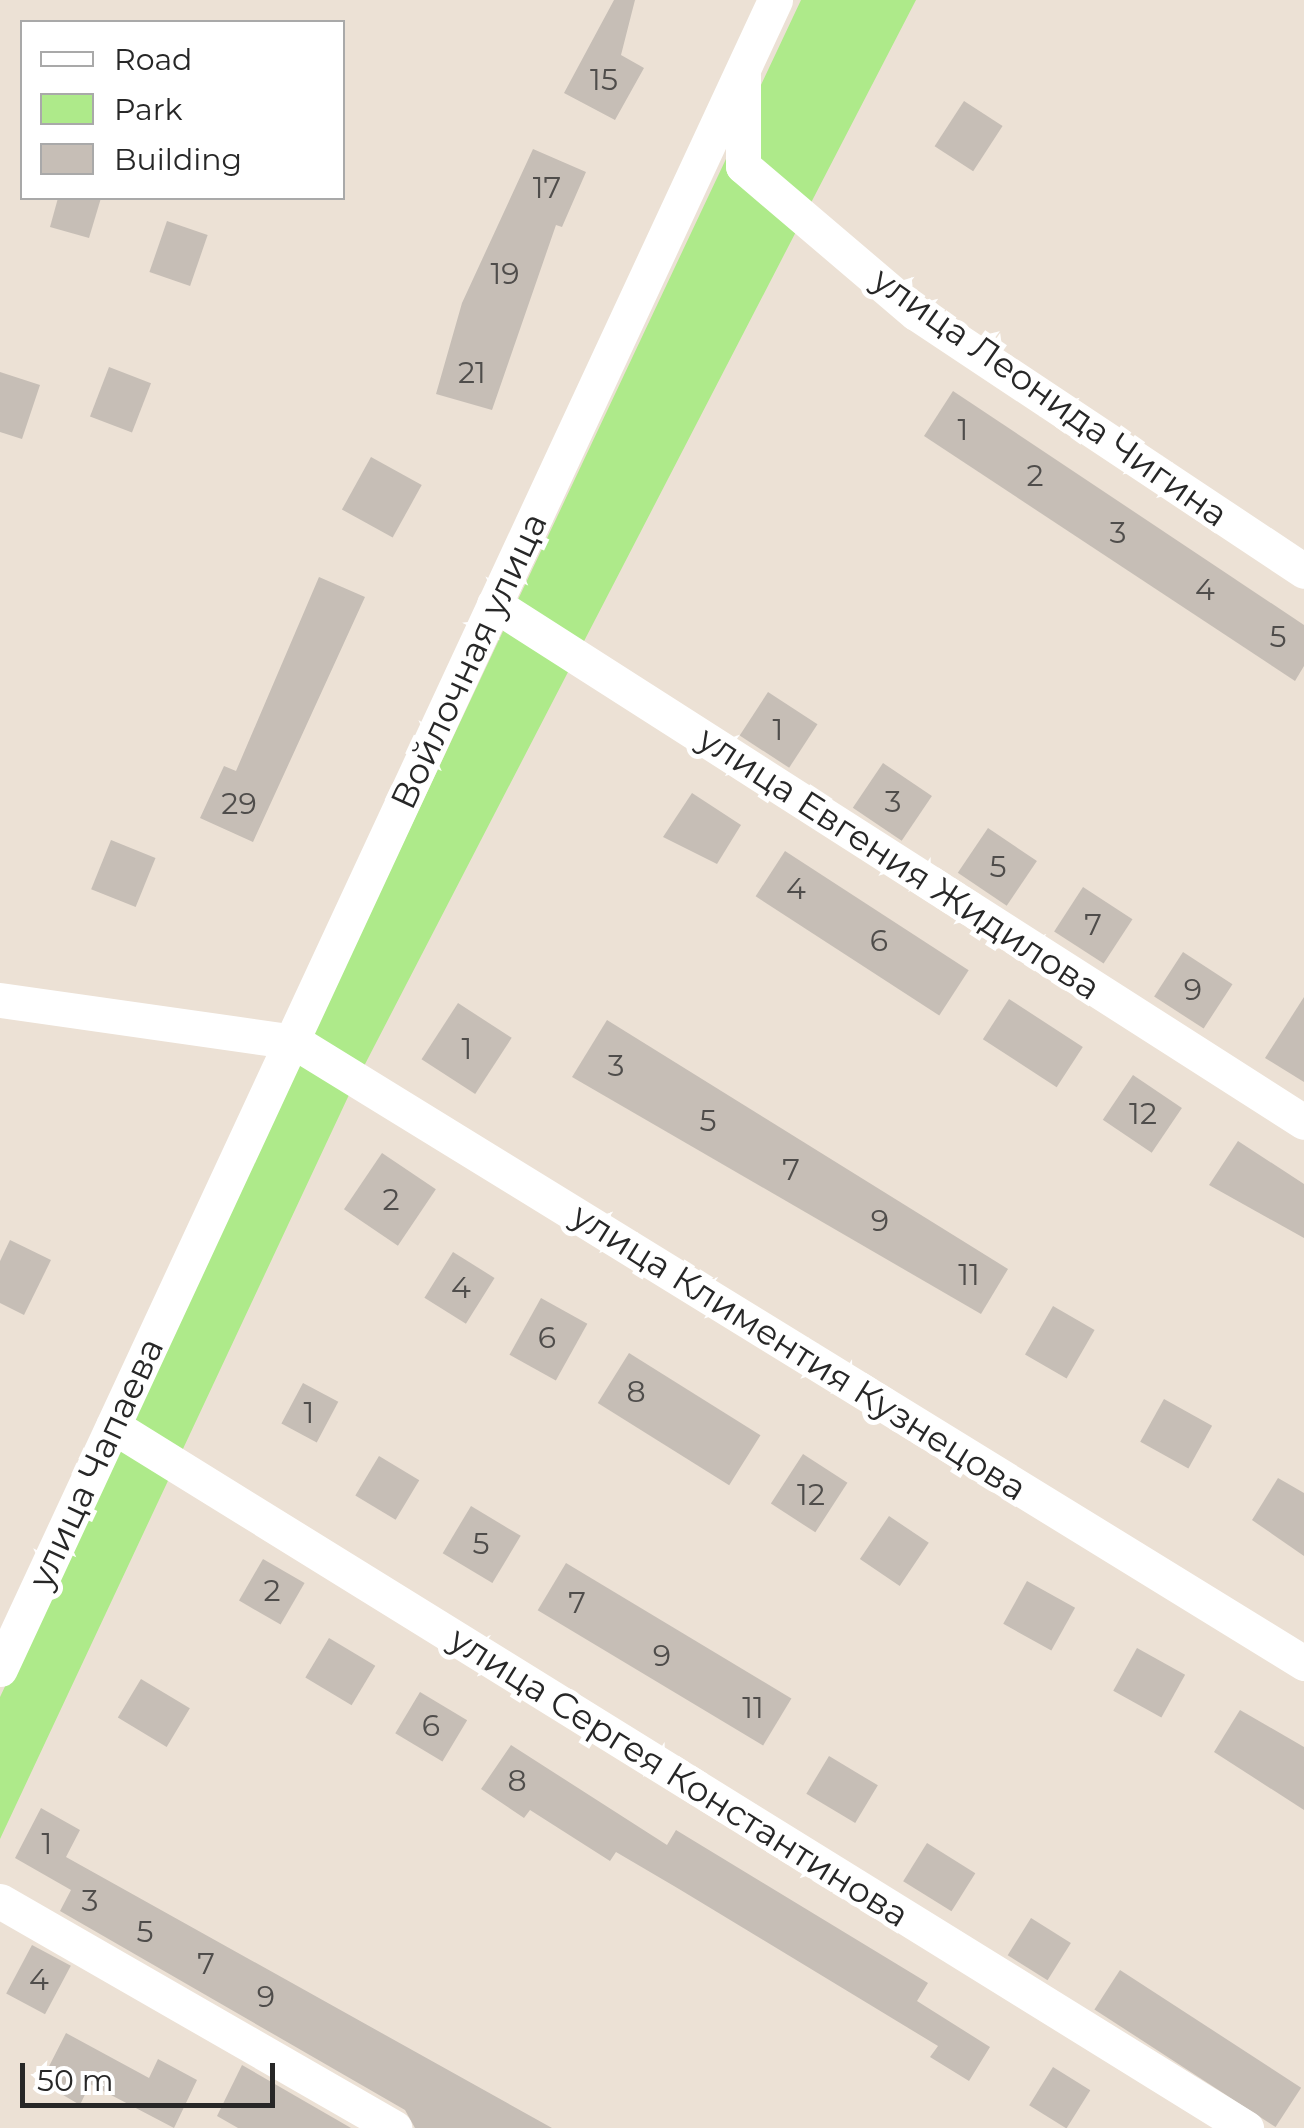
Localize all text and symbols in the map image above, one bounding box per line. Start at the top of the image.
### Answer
legend [20,20,345,200]
text: Road [114,41,192,78]
house number: 15 [590,62,618,98]
text: Park [114,91,183,128]
text: Building [114,141,242,178]
house number: 17 [533,170,561,206]
house number: 19 [490,256,520,292]
street label: улица Леонида Чигина [864,258,1236,536]
house number: 21 [458,355,486,391]
house number: 1 [958,412,968,448]
house number: 2 [1026,458,1044,494]
street label: Войлочная улица [382,506,556,816]
house number: 3 [1110,515,1126,551]
house number: 4 [1195,572,1215,608]
house number: 5 [1270,619,1286,655]
house number: 1 [773,712,783,748]
street label: улица Евгения Жидилова [690,717,1108,1009]
house number: 3 [885,784,901,820]
house number: 29 [221,786,257,822]
house number: 5 [990,849,1006,885]
house number: 4 [786,871,806,907]
house number: 7 [1084,907,1102,943]
house number: 6 [870,923,888,959]
house number: 9 [1184,972,1202,1008]
house number: 1 [462,1031,472,1067]
house number: 3 [608,1048,624,1084]
house number: 12 [1129,1096,1157,1132]
house number: 5 [700,1103,716,1139]
house number: 7 [782,1152,800,1188]
house number: 2 [382,1182,400,1218]
street label: улица Климентия Кузнецова [564,1194,1034,1510]
house number: 9 [871,1203,889,1239]
house number: 11 [958,1257,980,1293]
house number: 4 [451,1270,471,1306]
house number: 6 [538,1320,556,1356]
street label: улица Чапаева [20,1331,172,1595]
house number: 8 [626,1374,646,1410]
house number: 1 [304,1395,314,1431]
house number: 12 [797,1477,825,1513]
house number: 5 [473,1526,489,1562]
house number: 2 [263,1573,281,1609]
house number: 7 [568,1585,586,1621]
street label: улица Сергея Константинова [442,1618,916,1936]
house number: 9 [653,1638,671,1674]
house number: 11 [742,1690,764,1726]
house number: 6 [422,1708,440,1744]
house number: 8 [507,1763,527,1799]
house number: 1 [42,1826,52,1862]
house number: 3 [82,1883,98,1919]
house number: 5 [137,1914,153,1950]
house number: 7 [197,1946,215,1982]
house number: 4 [29,1962,49,1998]
house number: 9 [257,1979,275,2015]
scale bar [25,2043,280,2105]
text: 50 m [37,2062,114,2099]

